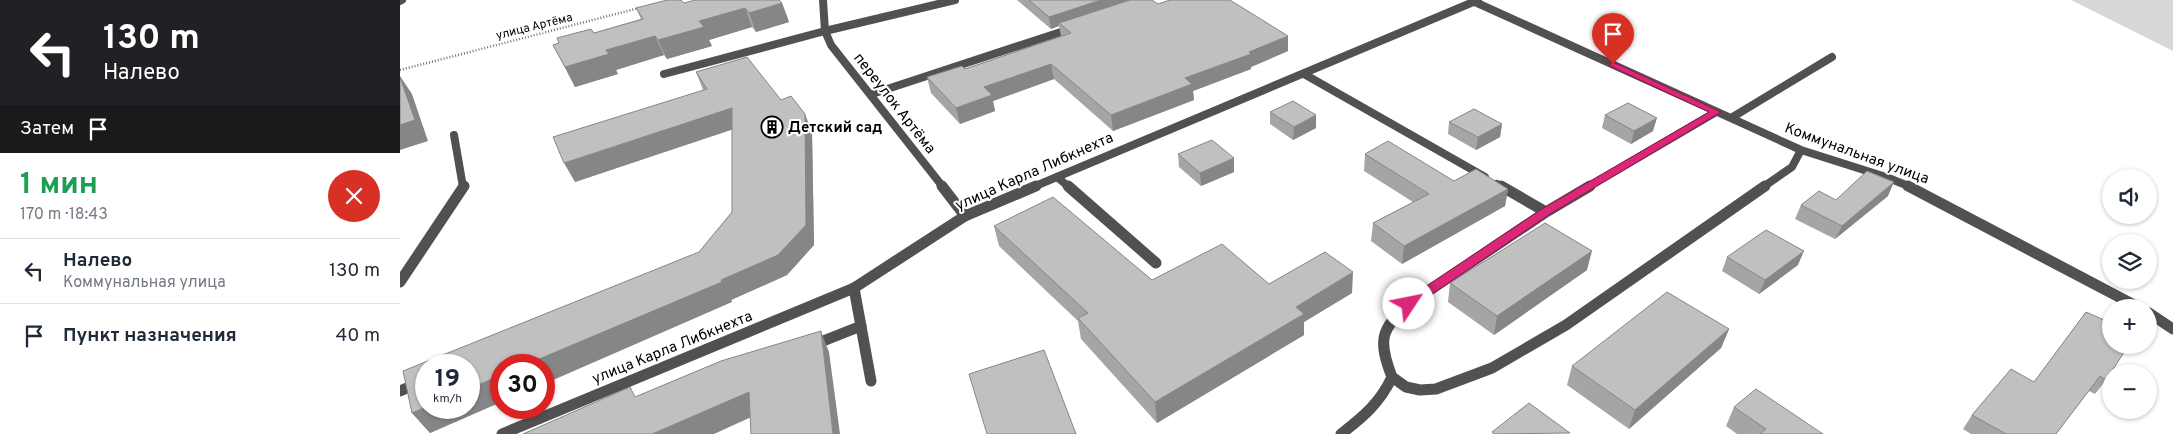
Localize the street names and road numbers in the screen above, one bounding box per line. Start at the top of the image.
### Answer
street label: улица Артёма [494,10,574,44]
street label: переулок Артёма [849,50,939,158]
street label: Коммунальная улица [1782,119,1931,189]
street label: улица Карла Либкнехта [953,129,1117,216]
street label: улица Карла Либкнехта [590,308,755,389]

